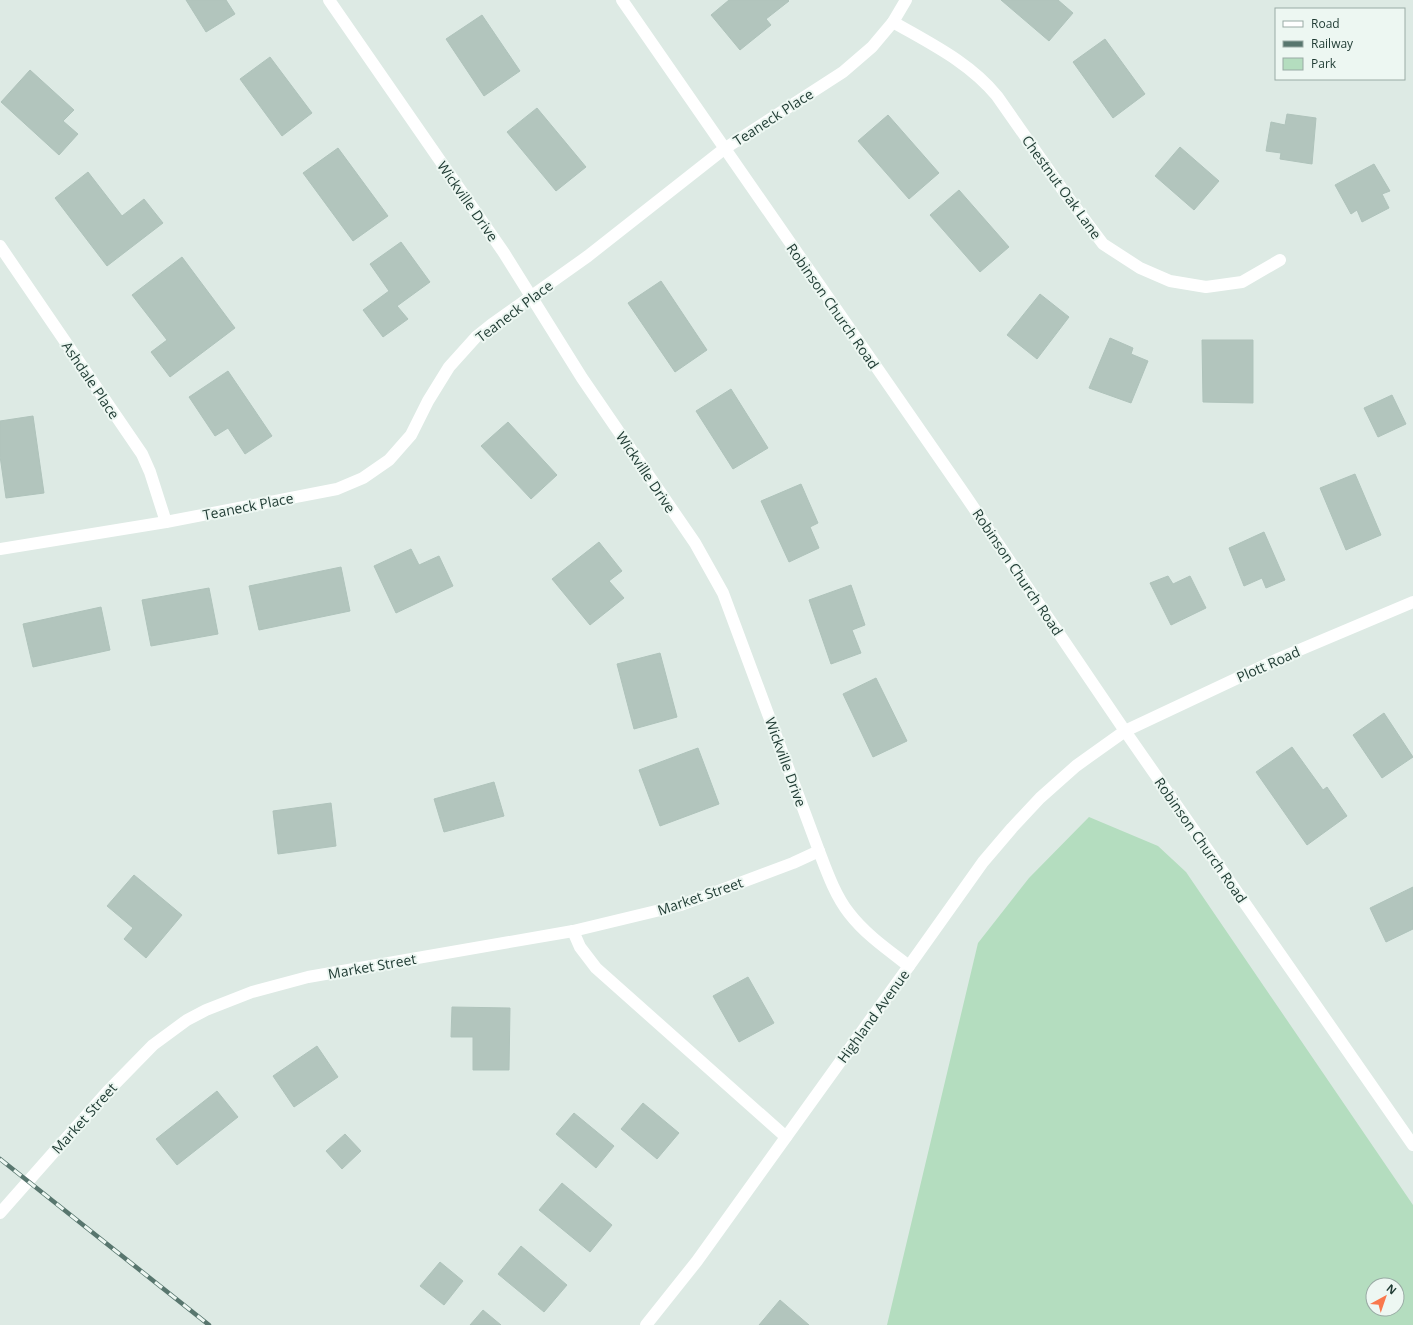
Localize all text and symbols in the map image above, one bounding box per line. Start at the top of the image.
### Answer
legend [1275,8,1405,80]
text: Road [1311,15,1340,32]
text: Railway [1311,35,1354,52]
text: Park [1311,55,1337,72]
street label: Teaneck Place [729,84,817,150]
street label: Chestnut Oak Lane [1018,131,1106,243]
street label: Wickville Drive [433,157,503,245]
street label: Robinson Church Road [782,239,884,373]
street label: Teaneck Place [472,276,556,346]
street label: Ashdale Place [58,337,124,423]
street label: Wickville Drive [612,428,680,516]
street label: Teaneck Place [201,488,295,524]
street label: Robinson Church Road [968,505,1068,639]
street label: Plott Road [1233,642,1303,686]
street label: Wickville Drive [761,715,811,809]
street label: Robinson Church Road [1150,773,1252,907]
street label: Market Street [655,873,745,919]
street label: Market Street [327,949,417,983]
street label: Highland Avenue [833,965,913,1066]
street label: Market Street [47,1079,121,1157]
north arrow [1365,1277,1405,1317]
text: N [1383,1280,1400,1298]

